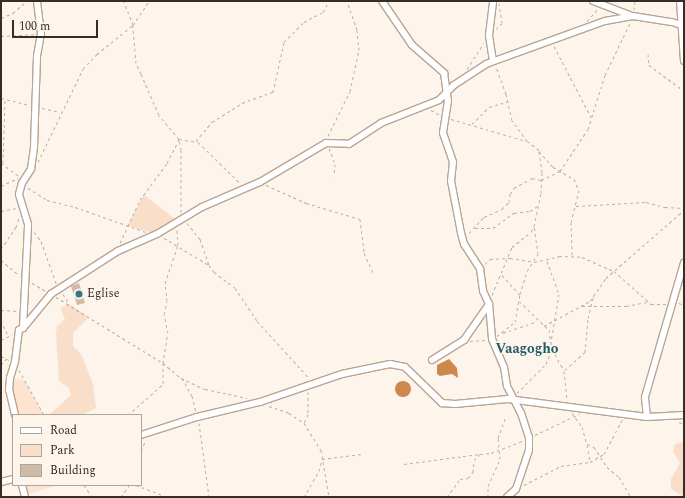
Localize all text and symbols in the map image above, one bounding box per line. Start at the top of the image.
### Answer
scale bar [14,12,100,38]
text: 100 m [19,17,50,36]
place label: Eglise [87,287,120,301]
marker: Eglise [74,289,84,299]
district label: Vaagogho [495,341,559,357]
legend [12,414,142,486]
text: Road [50,421,77,440]
text: Park [50,441,75,460]
text: Building [50,461,96,480]

